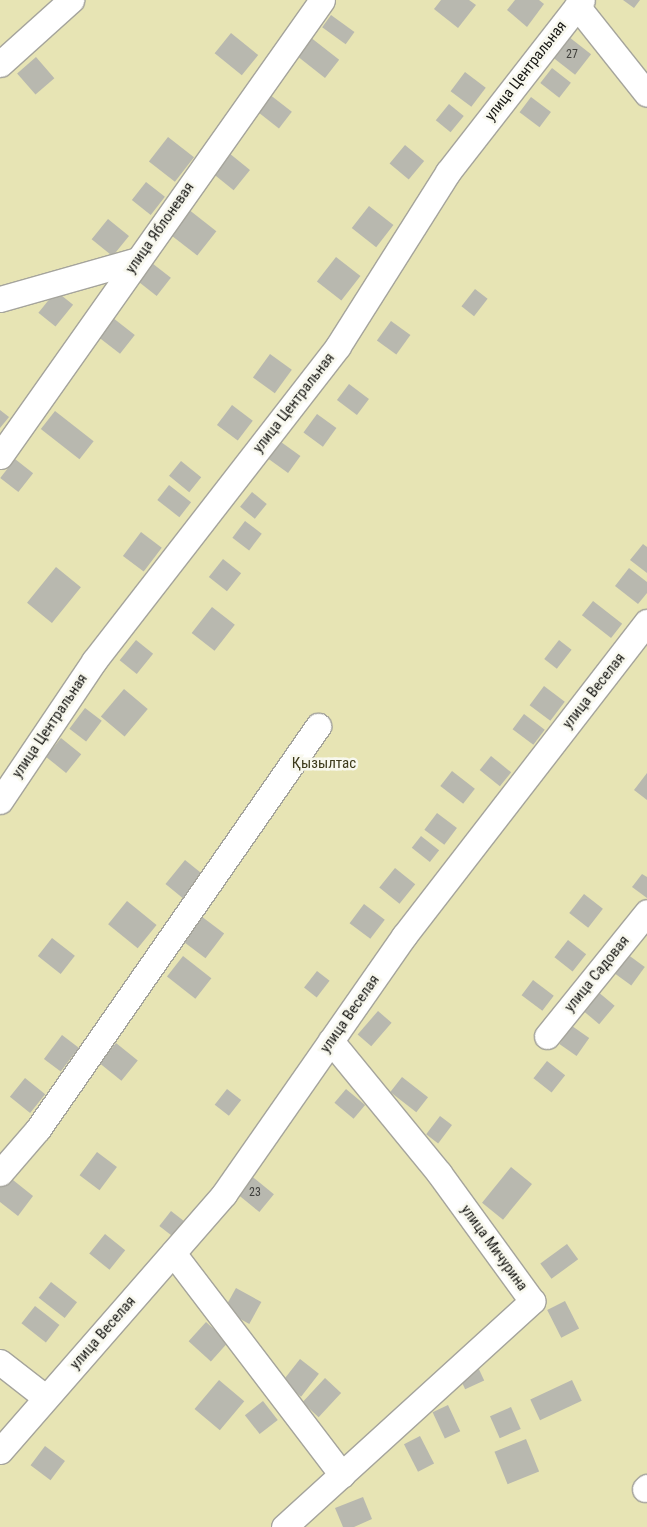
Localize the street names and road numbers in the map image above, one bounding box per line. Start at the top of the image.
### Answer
street label: улица Центральная [481,17,571,125]
street label: улица Яблоневая [122,179,198,277]
street label: улица Центральная [249,349,339,457]
street label: улица Веселая [559,650,629,732]
street label: улица Центральная [8,670,92,782]
street label: улица Садовая [561,932,633,1016]
street label: улица Веселая [317,972,383,1056]
street label: улица Мичурина [457,1201,531,1295]
street label: улица Веселая [66,1293,140,1373]

